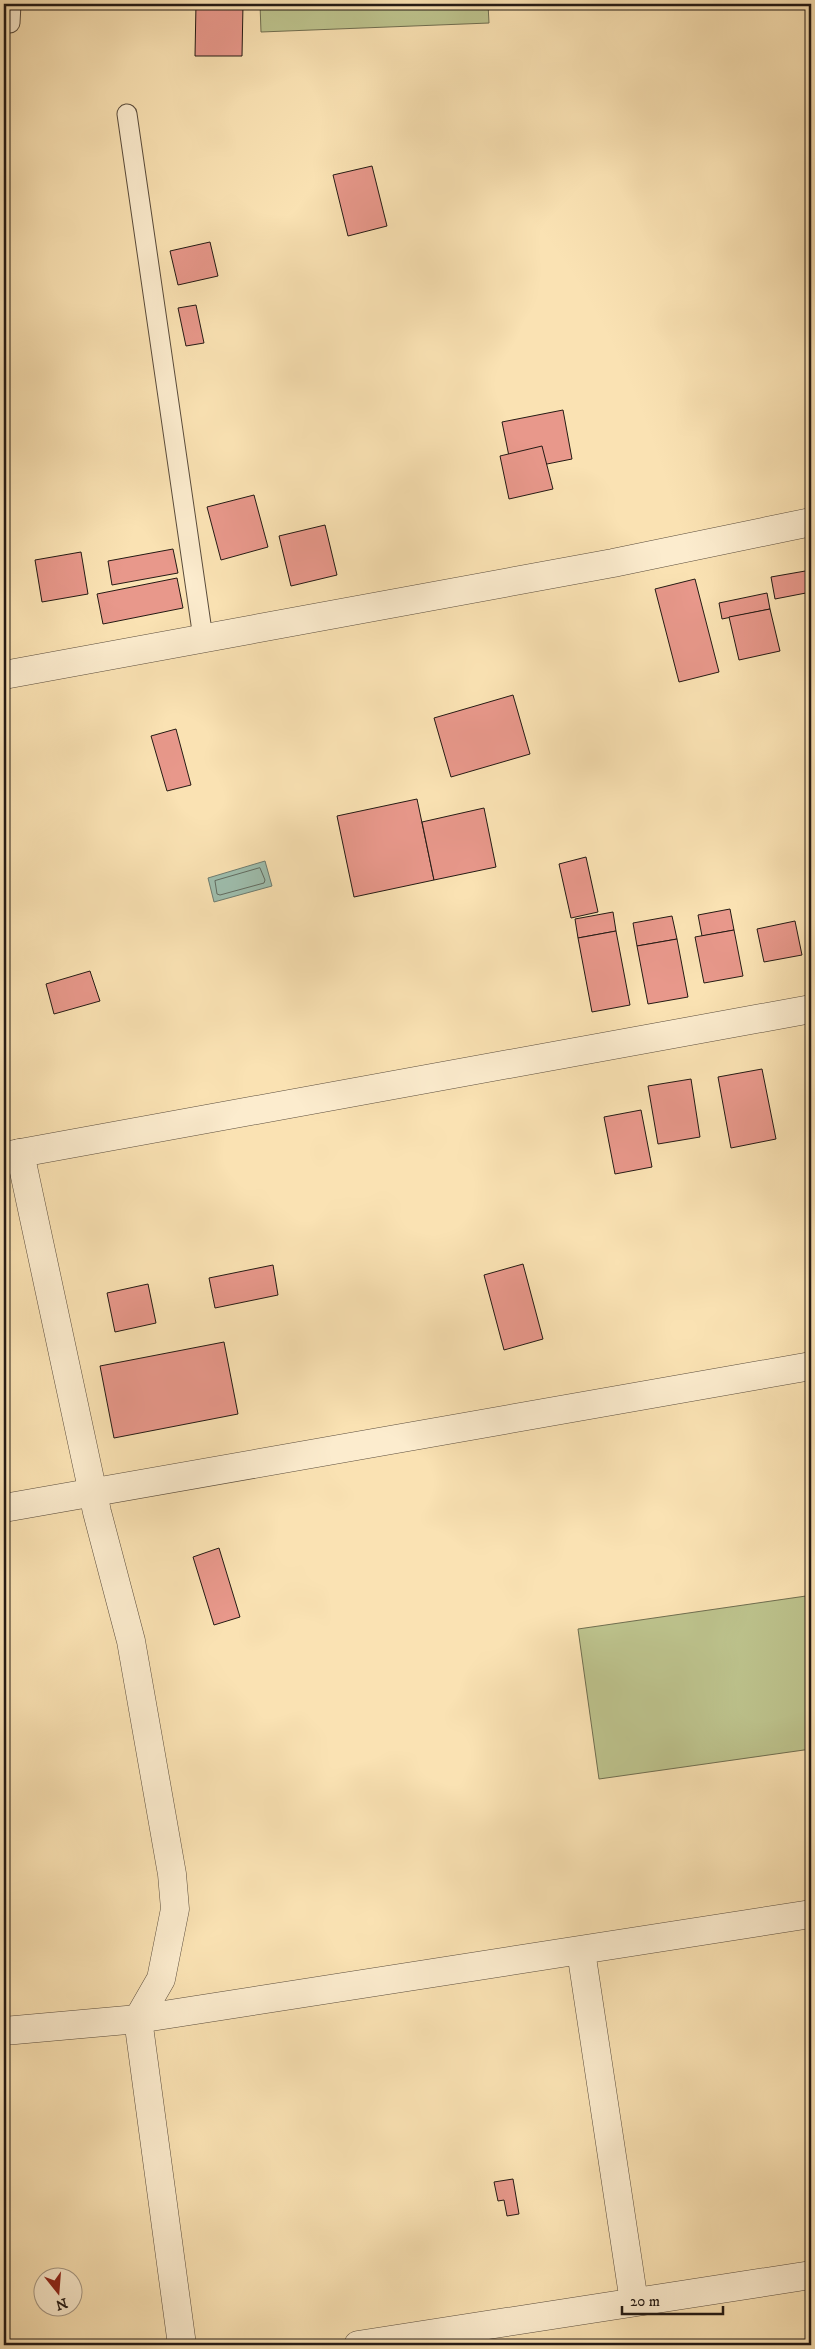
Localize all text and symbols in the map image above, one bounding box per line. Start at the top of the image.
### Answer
north arrow [32,2266,82,2316]
scale bar [622,2284,724,2316]
text: 20 m [630,2292,660,2311]
text: N [53,2293,70,2314]

